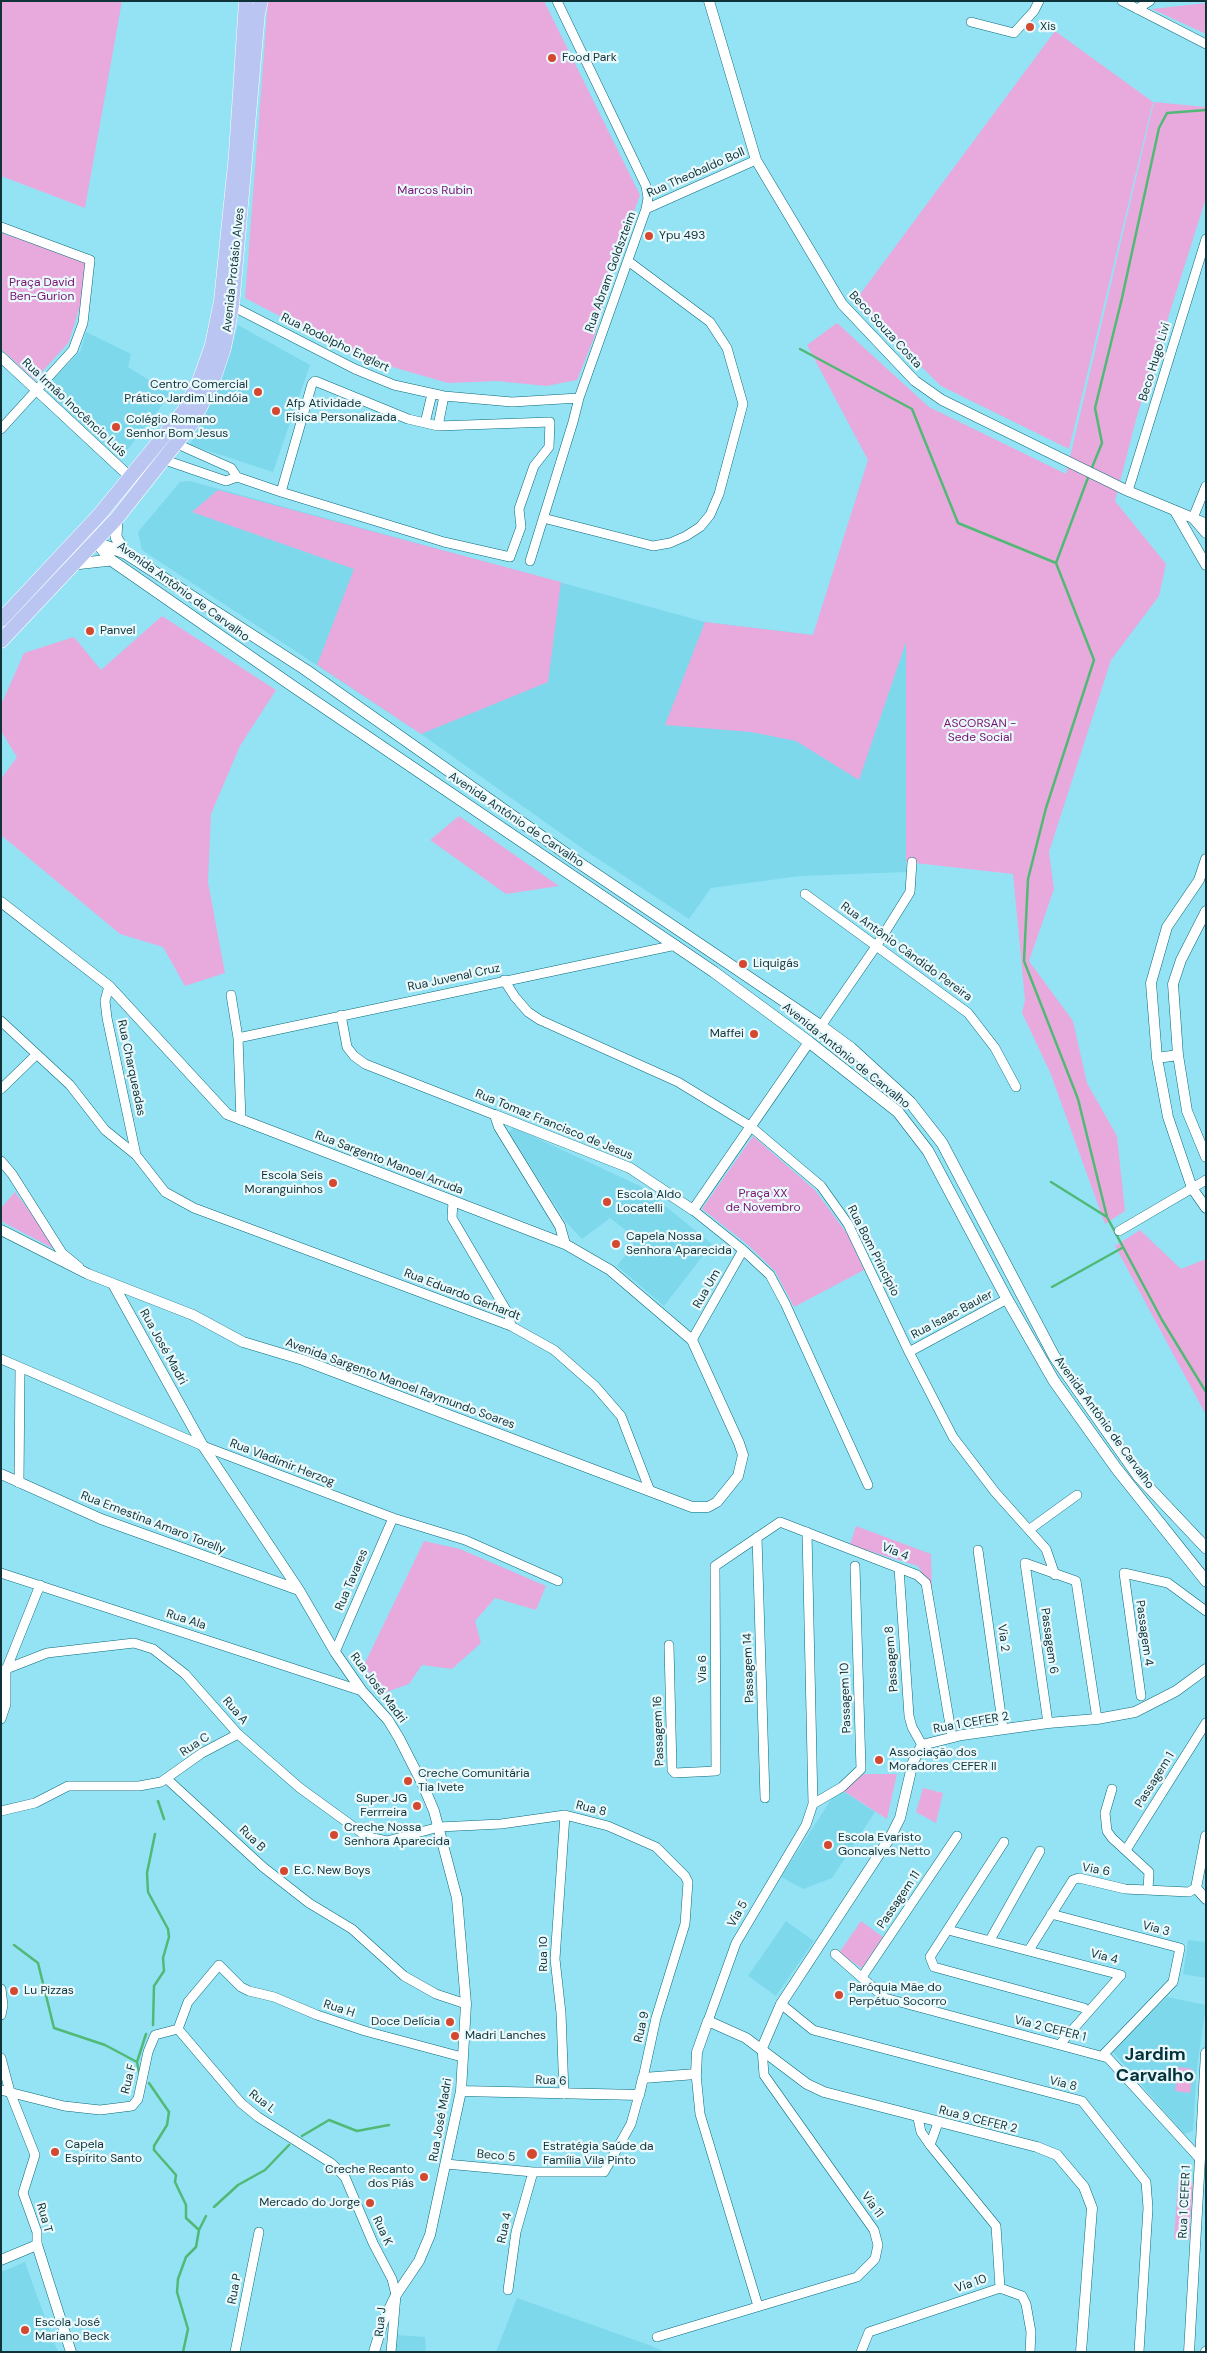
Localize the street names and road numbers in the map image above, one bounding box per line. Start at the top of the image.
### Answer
street label: Rua Theobaldo Boll [645,145,747,201]
street label: Avenida Protásio Alves [220,207,248,333]
street label: Rua Abram Goldszteim [583,210,639,334]
street label: Beco Souza Costa [846,288,924,372]
street label: Rua Rodolpho Englert [279,311,391,375]
street label: Beco Hugo Livi [1136,321,1174,403]
street label: Rua Irmão Inocêncio Luís [19,356,129,460]
street label: Avenida Antônio de Carvalho [114,539,252,645]
street label: Avenida Antônio de Carvalho [446,769,586,871]
street label: Rua Antônio Cândido Pereira [838,899,974,1005]
street label: Rua Juvenal Cruz [406,961,502,995]
street label: Avenida Antônio de Carvalho [779,1000,913,1112]
street label: Rua Charqueadas [114,1019,148,1117]
street label: Rua Tomaz Francisco de Jesus [473,1087,635,1163]
street label: Rua Sargento Manoel Arruda [313,1128,465,1198]
street label: Rua Bom Princípio [844,1203,902,1299]
street label: Rua Eduardo Gerhardt [402,1266,522,1324]
street label: Rua Um [690,1267,724,1311]
street label: Rua Isaac Bauler [909,1287,995,1343]
street label: Rua José Madri [136,1307,190,1387]
street label: Avenida Sargento Manoel Raymundo Soares [283,1336,517,1432]
street label: Avenida Antônio de Carvalho [1051,1354,1157,1492]
street label: Rua Vladimir Herzog [228,1436,336,1490]
street label: Rua Ernestina Amaro Torelly [78,1489,228,1557]
street label: Via 4 [879,1540,911,1564]
street label: Rua Tavares [333,1547,371,1613]
street label: Passagem 4 [1132,1599,1156,1667]
street label: Rua Ala [164,1607,208,1633]
street label: Passagem 6 [1037,1607,1061,1675]
street label: Via 2 [994,1623,1012,1653]
street label: Passagem 8 [883,1625,901,1693]
street label: Passagem 14 [741,1633,757,1703]
street label: Rua José Madri [347,1650,409,1726]
street label: Via 6 [696,1655,710,1683]
street label: Passagem 10 [838,1662,854,1734]
street label: Rua A [219,1694,251,1728]
street label: Passagem 16 [651,1696,667,1766]
street label: Rua 1 CEFER 2 [932,1709,1010,1737]
street label: Rua C [178,1730,212,1760]
street label: Passagem 1 [1132,1750,1178,1810]
street label: Rua 8 [574,1798,608,1820]
street label: Rua B [236,1823,268,1855]
street label: Via 6 [1081,1860,1111,1880]
street label: Passagem 11 [874,1868,924,1932]
street label: Via 5 [725,1898,751,1930]
street label: Via 3 [1141,1918,1171,1940]
street label: Rua 10 [537,1936,551,1972]
street label: Via 4 [1089,1946,1119,1968]
street label: Rua H [322,1997,356,2021]
street label: Rua 9 [631,2010,653,2044]
street label: Via 2 CEFER 1 [1013,2013,1087,2045]
street label: Rua F [118,2063,140,2095]
street label: Rua 6 [535,2073,567,2089]
street label: Via 8 [1048,2074,1078,2094]
street label: Rua José Madri [427,2077,455,2163]
street label: Rua L [246,2087,278,2117]
street label: Rua 9 CEFER 2 [937,2103,1019,2137]
street label: Beco 5 [476,2147,516,2165]
street label: Rua 1 CEFER 1 [1176,2165,1194,2239]
street label: Via 11 [858,2189,886,2221]
street label: Rua T [33,2201,55,2235]
street label: Rua 4 [495,2211,515,2245]
street label: Rua K [369,2214,395,2248]
street label: Via 10 [953,2272,989,2296]
street label: Rua P [225,2273,245,2305]
street label: Rua J [373,2307,389,2337]

